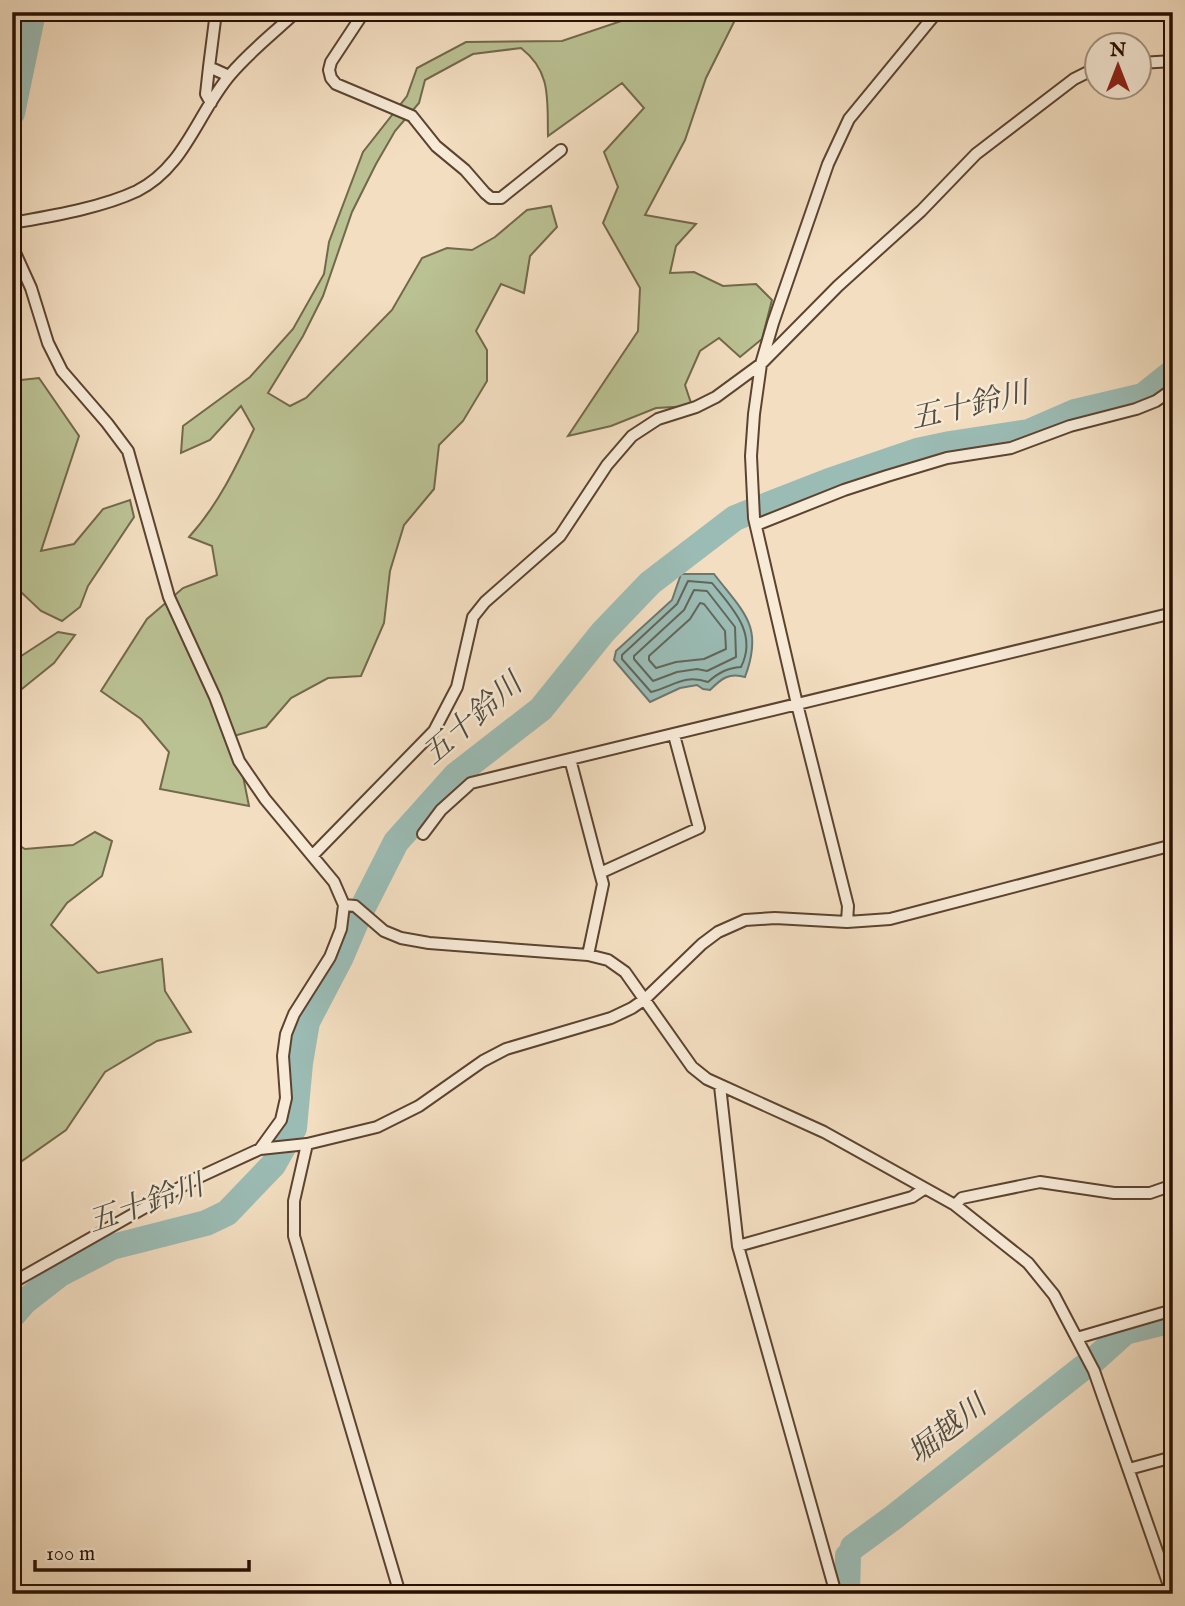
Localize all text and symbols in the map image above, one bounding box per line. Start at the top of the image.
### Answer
north arrow [1084,32,1154,102]
text: N [1109,39,1127,63]
water label: 五十鈴川 [907,374,1036,439]
water label: 五十鈴川 [415,664,533,774]
water label: 五十鈴川 [83,1167,212,1242]
water label: 堀越川 [901,1386,998,1474]
scale bar [35,1529,248,1573]
text: 100 m [46,1541,95,1568]

